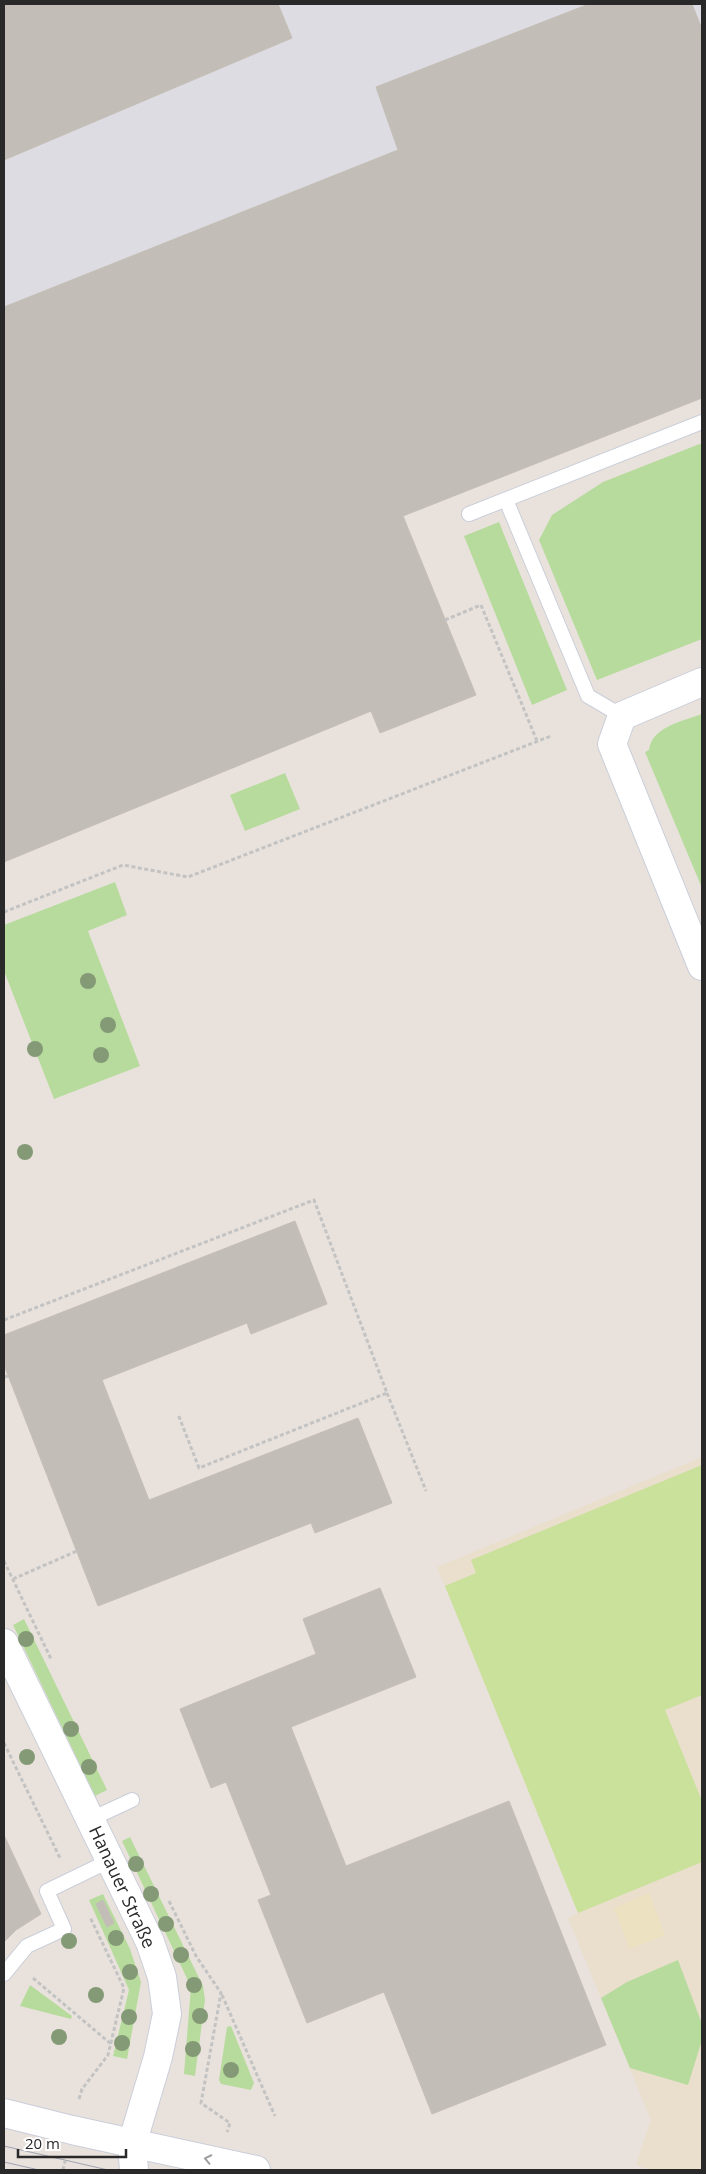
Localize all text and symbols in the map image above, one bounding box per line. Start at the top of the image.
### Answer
street label: Hanauer Straße [84,1821,162,1952]
scale bar [18,2126,125,2158]
text: 20 m [25,2133,60,2153]
one-way arrow [204,2155,213,2165]

